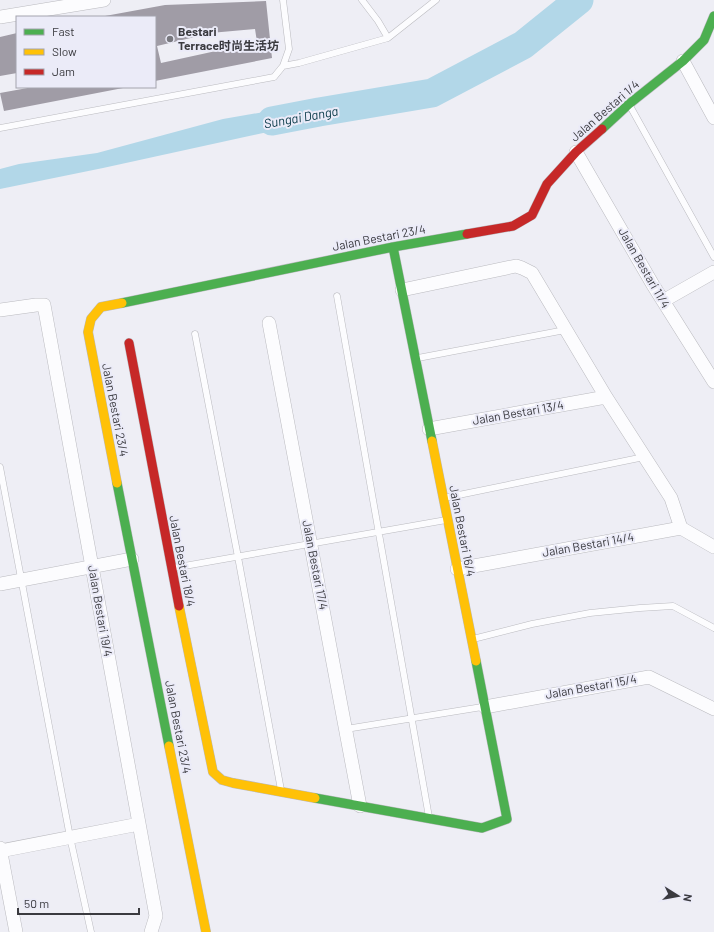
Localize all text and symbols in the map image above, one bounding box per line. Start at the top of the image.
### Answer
legend [16,16,156,88]
text: Fast [52,24,75,38]
place label: Bestari Terrace时尚生活坊 [178,24,279,52]
marker: Bestari Terrace时尚生活坊 [165,34,175,44]
text: Slow [52,44,77,58]
text: Jam [52,64,75,78]
street label: Jalan Bestari 1/4 [567,77,642,144]
water label: Sungai Danga [263,103,340,131]
street label: Jalan Bestari 23/4 [331,221,427,253]
street label: Jalan Bestari 11/4 [616,225,674,310]
street label: Jalan Bestari 23/4 [100,362,132,458]
street label: Jalan Bestari 13/4 [471,397,565,427]
street label: Jalan Bestari 16/4 [447,484,479,578]
street label: Jalan Bestari 18/4 [167,514,199,608]
street label: Jalan Bestari 17/4 [300,519,332,611]
street label: Jalan Bestari 14/4 [541,529,635,559]
street label: Jalan Bestari 19/4 [86,564,116,658]
street label: Jalan Bestari 15/4 [544,671,638,701]
street label: Jalan Bestari 23/4 [163,679,195,775]
north arrow [658,876,698,916]
scale bar [18,890,139,916]
text: N [681,893,695,903]
text: 50 m [24,896,49,910]

